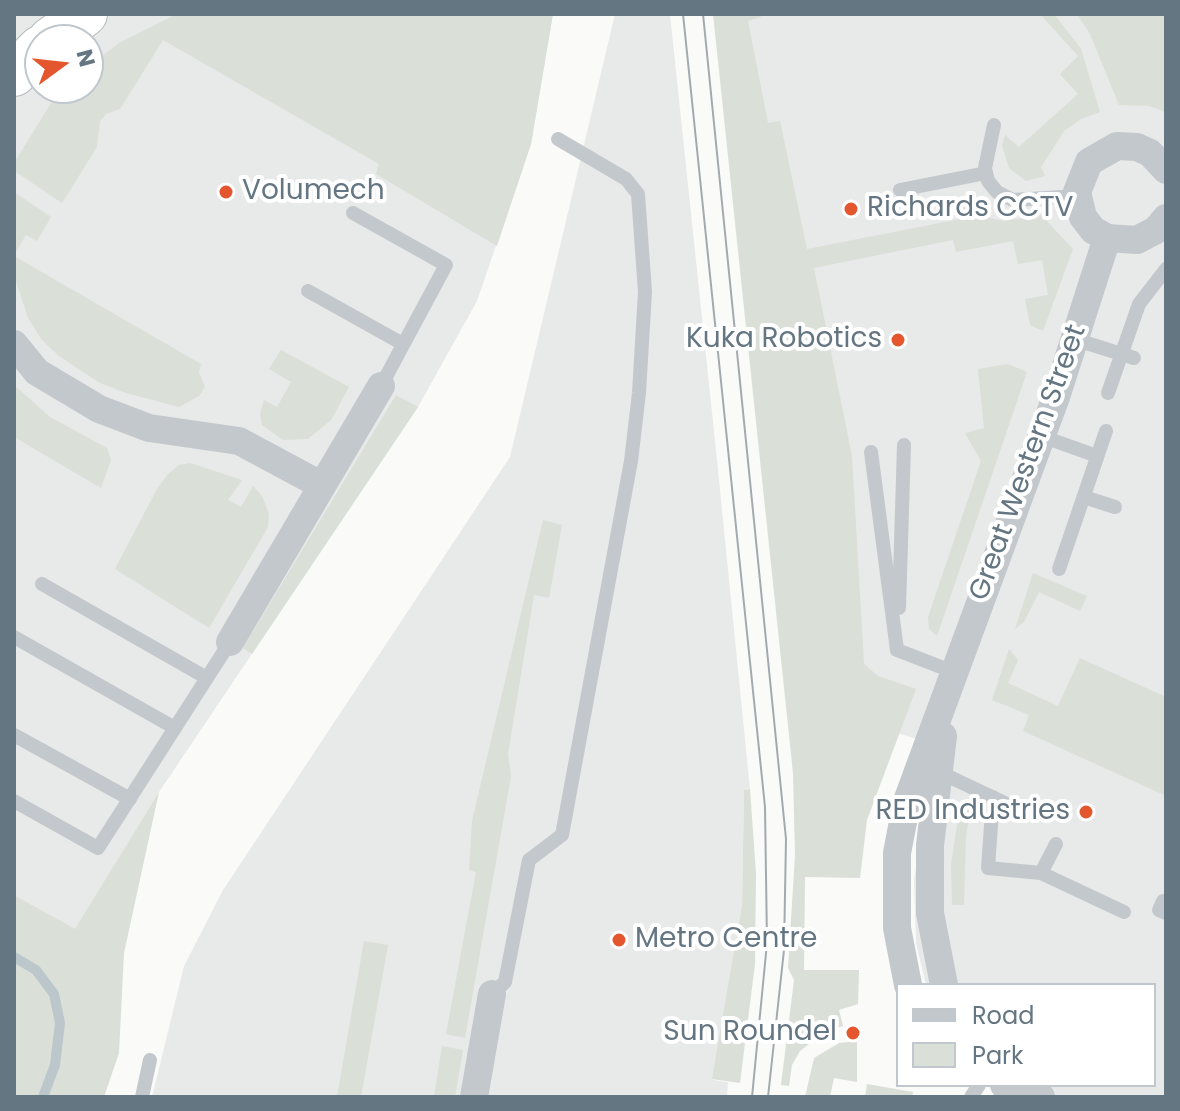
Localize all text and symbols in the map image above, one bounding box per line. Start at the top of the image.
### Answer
north arrow [24,24,104,104]
text: N [69,46,103,70]
place label: Volumech [242,175,385,209]
marker: Volumech [217,183,235,201]
place label: Richards CCTV [867,192,1074,226]
marker: Richards CCTV [842,200,860,218]
street label: Great Western Street [963,321,1095,605]
place label: Kuka Robotics [686,323,882,357]
marker: Kuka Robotics [889,331,907,349]
place label: RED Industries [876,795,1070,829]
marker: RED Industries [1077,803,1095,821]
place label: Metro Centre [635,923,817,957]
marker: Metro Centre [610,931,628,949]
legend [896,983,1156,1087]
text: Road [972,999,1034,1032]
place label: Sun Roundel [663,1016,837,1050]
marker: Sun Roundel [844,1024,862,1042]
text: Park [972,1039,1023,1072]

